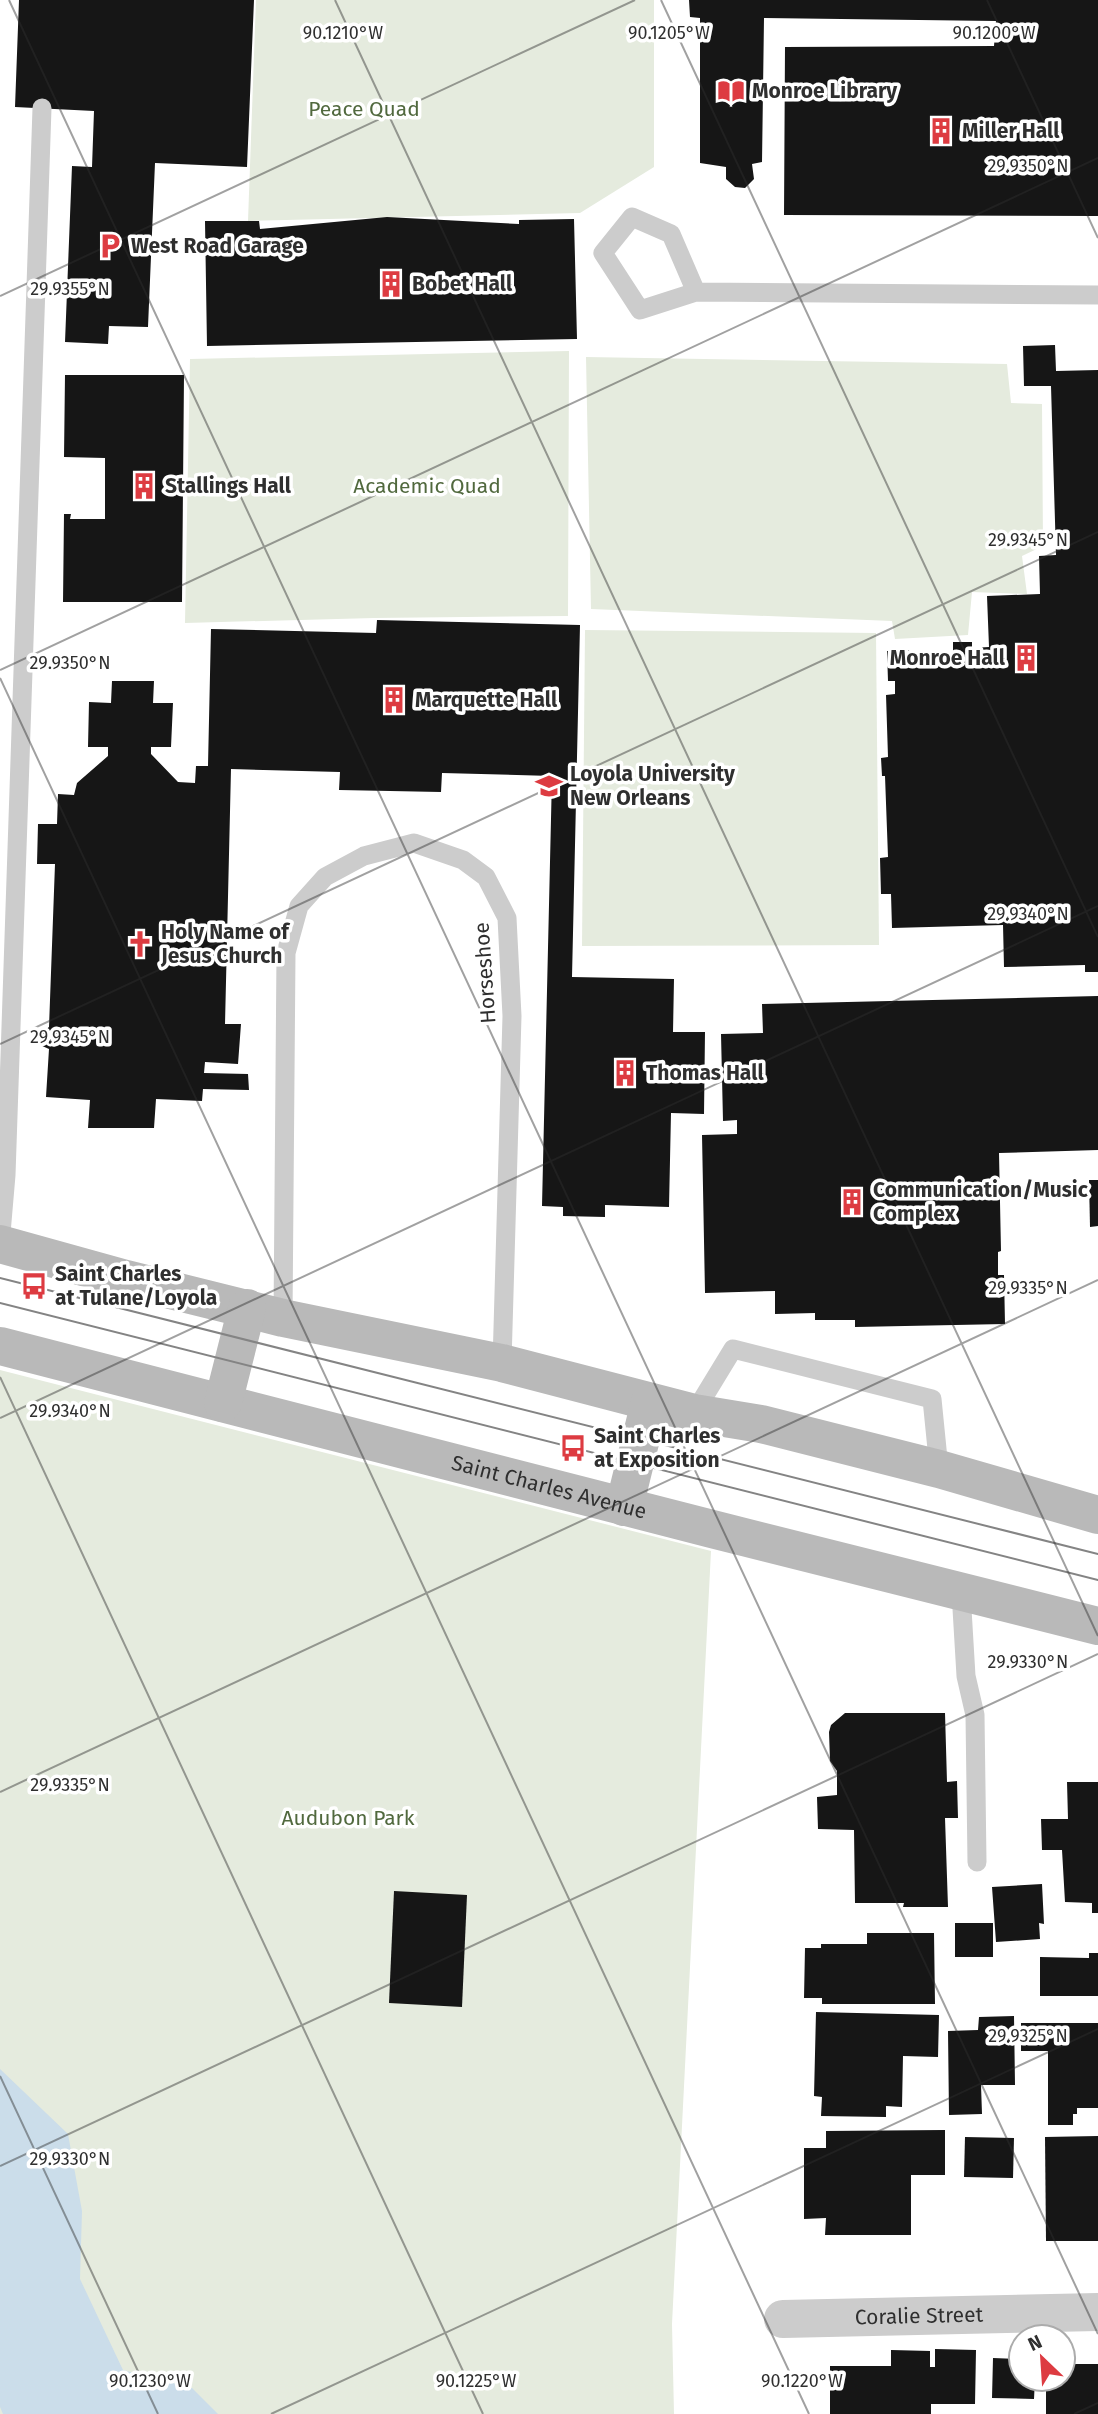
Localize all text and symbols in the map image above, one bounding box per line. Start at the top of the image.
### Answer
text: 90.1210°W [303,22,383,44]
text: 90.1205°W [628,22,710,44]
text: 90.1200°W [952,22,1036,44]
library icon: Monroe Library [716,76,746,106]
place label: Monroe Library [752,78,897,104]
park label: Peace Quad [308,96,420,122]
building icon: Miller Hall [926,116,956,146]
place label: Miller Hall [962,118,1060,144]
text: 29.9350°N [988,155,1068,177]
parking icon: West Road Garage [95,231,125,261]
place label: West Road Garage [131,233,304,259]
building icon: Bobet Hall [376,269,406,299]
place label: Bobet Hall [412,271,513,297]
text: 29.9355°N [30,278,110,300]
building icon: Stallings Hall [129,471,159,501]
place label: Stallings Hall [165,473,292,499]
park label: Academic Quad [353,473,501,499]
text: 29.9345°N [988,529,1068,551]
building icon: Monroe Hall [1011,643,1041,673]
place label: Monroe Hall [890,645,1006,671]
text: 29.9350°N [30,652,110,674]
building icon: Marquette Hall [379,685,409,715]
place label: Marquette Hall [415,687,558,713]
place label: Loyola University New Orleans [570,761,735,811]
school or university icon: Loyola University New Orleans [534,771,564,801]
text: 29.9340°N [987,903,1069,925]
place label: Holy Name of Jesus Church [160,919,291,969]
street label: Horseshoe [468,922,502,1024]
church icon: Holy Name of Jesus Church [125,929,155,959]
text: 29.9345°N [30,1026,110,1048]
building icon: Thomas Hall [610,1058,640,1088]
place label: Thomas Hall [646,1060,764,1086]
place label: Communication/Music Complex [873,1177,1088,1227]
building icon: Communication/Music Complex [837,1187,867,1217]
place label: Saint Charles at Tulane/Loyola [55,1261,217,1311]
bus stop icon: Saint Charles at Tulane/Loyola [19,1271,49,1301]
text: 29.9335°N [988,1277,1068,1299]
text: 29.9340°N [29,1400,111,1422]
place label: Saint Charles at Exposition [594,1423,720,1473]
bus stop icon: Saint Charles at Exposition [558,1433,588,1463]
street label: Saint Charles Avenue [449,1450,649,1525]
text: 29.9330°N [988,1651,1068,1673]
text: 29.9335°N [30,1774,110,1796]
park label: Audubon Park [282,1805,415,1831]
text: 29.9325°N [988,2025,1068,2047]
text: 29.9330°N [30,2148,110,2170]
street label: Coralie Street [855,2302,984,2330]
north arrow [1007,2323,1077,2393]
text: N [1024,2330,1046,2356]
text: 90.1230°W [109,2370,191,2392]
text: 90.1225°W [436,2370,517,2392]
text: 90.1220°W [761,2370,843,2392]

